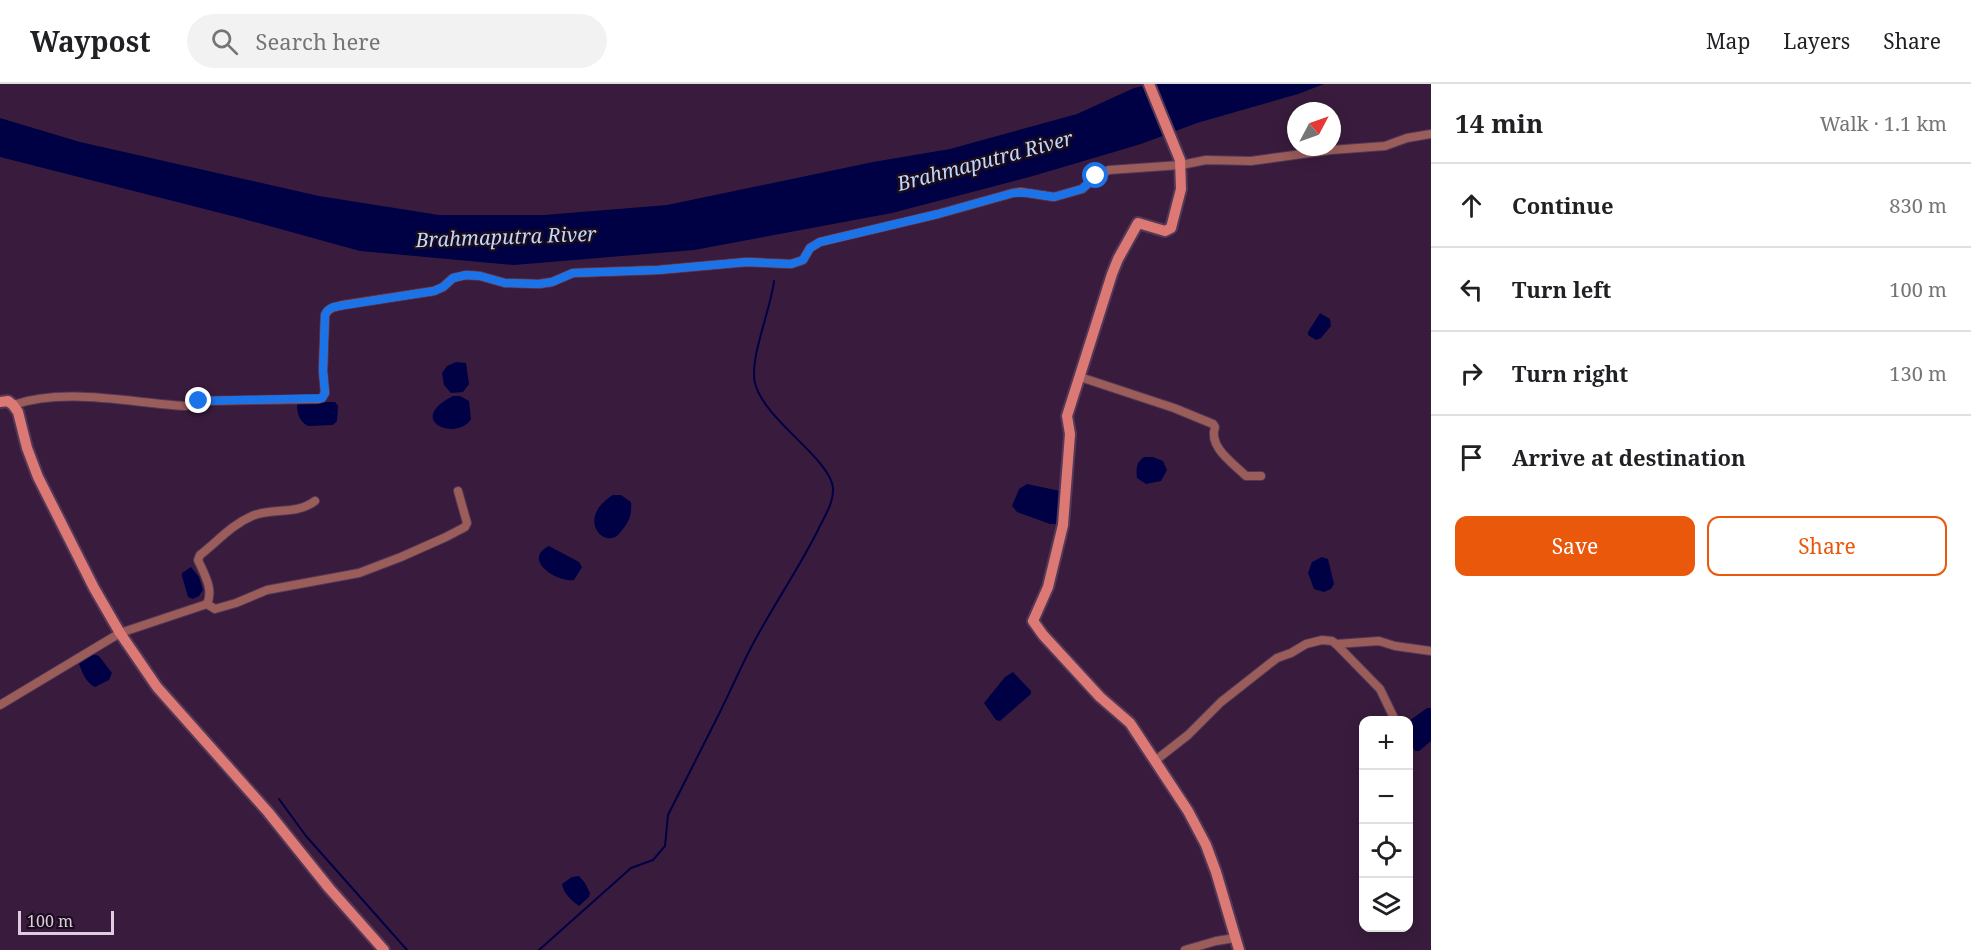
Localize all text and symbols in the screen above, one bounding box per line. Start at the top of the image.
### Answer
search box [187,14,607,68]
text: Waypost [30,22,151,60]
icon: search [208,25,241,58]
text: Search here [256,26,380,56]
text: Map [1706,27,1750,55]
text: Layers [1783,27,1850,55]
text: Share [1883,27,1941,55]
north arrow [1287,102,1341,156]
text: 14 min [1455,105,1543,141]
text: Walk · 1.1 km [1820,110,1947,137]
water label: Brahmaputra River [893,124,1076,197]
route start [1082,162,1108,188]
icon: ahead [1455,189,1488,222]
text: Continue [1512,190,1614,220]
text: 830 m [1889,192,1947,219]
water label: Brahmaputra River [414,220,598,253]
icon: left [1455,273,1488,306]
text: Turn left [1512,274,1611,304]
text: 100 m [1889,276,1947,303]
icon: right [1455,357,1488,390]
text: Turn right [1512,358,1628,388]
text: 130 m [1889,360,1947,387]
route end [185,387,211,413]
icon: arrive [1455,441,1488,474]
text: Arrive at destination [1512,442,1746,472]
button: Save [1455,516,1695,576]
button: Share [1707,516,1947,576]
map controls [1359,716,1413,932]
button: + [1359,716,1413,770]
button: − [1359,770,1413,824]
button: locate [1359,824,1413,878]
button: layers [1359,878,1413,932]
scale bar [18,908,114,936]
text: 100 m [27,910,73,932]

